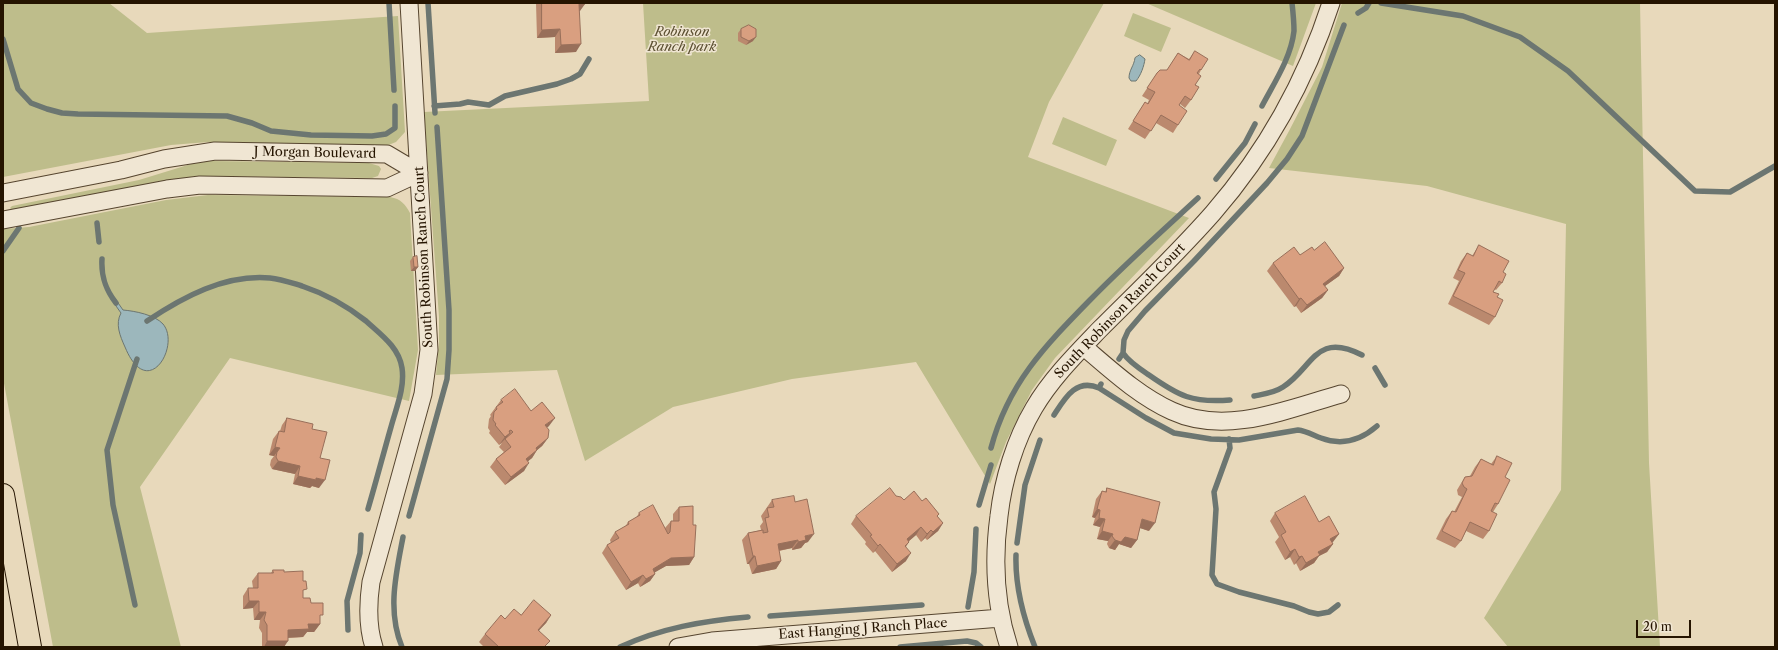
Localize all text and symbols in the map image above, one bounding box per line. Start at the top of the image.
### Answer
park label: Robinson Ranch park [648,24,716,55]
street label: J Morgan Boulevard [254,144,376,162]
street label: South Robinson Ranch Court [411,166,437,348]
street label: South Robinson Ranch Court [1051,240,1189,382]
scale bar [1638,612,1693,638]
street label: East Hanging J Ranch Place [778,615,948,643]
text: 20 m [1643,619,1672,634]

